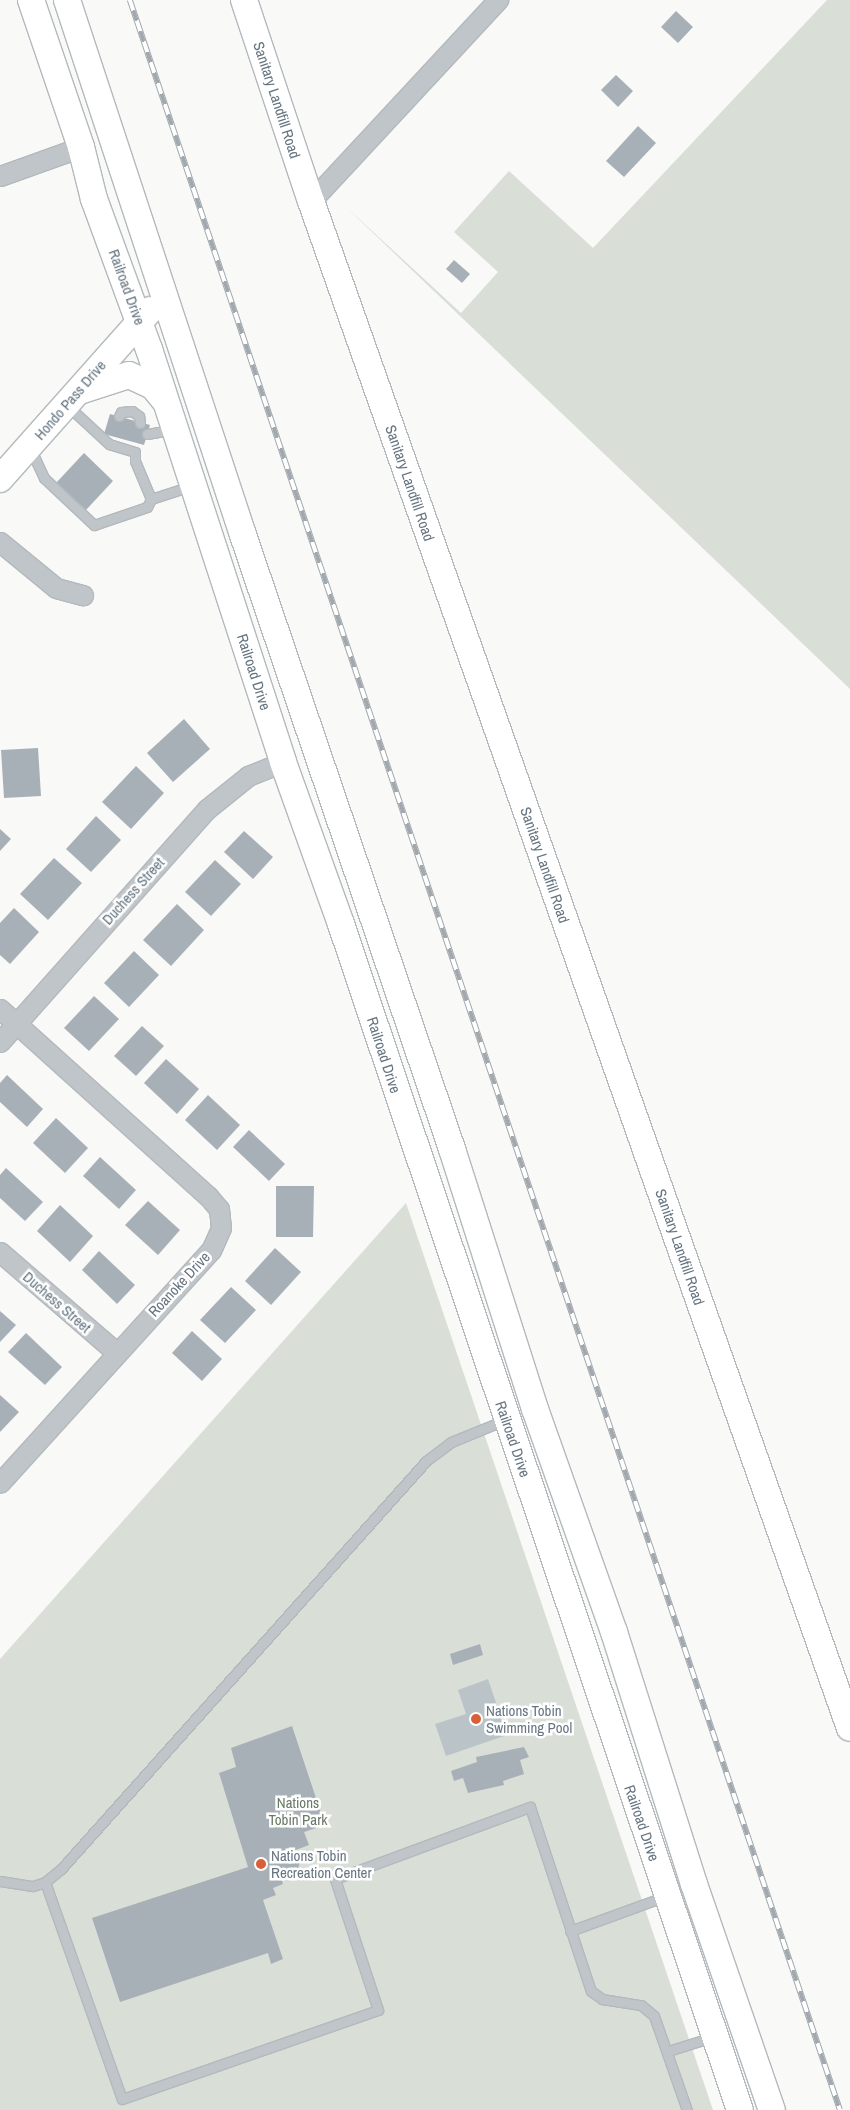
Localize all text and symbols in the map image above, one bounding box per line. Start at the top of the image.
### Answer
street label: Sanitary Landfill Road [250,39,304,161]
street label: Railroad Drive [105,247,149,327]
street label: Hondo Pass Drive [30,356,110,444]
street label: Sanitary Landfill Road [382,423,438,543]
street label: Railroad Drive [233,632,275,712]
street label: Sanitary Landfill Road [517,805,573,925]
street label: Duchess Street [98,854,168,928]
street label: Railroad Drive [363,1015,405,1095]
street label: Sanitary Landfill Road [652,1187,708,1307]
street label: Roanoke Drive [144,1248,214,1320]
street label: Duchess Street [19,1268,95,1336]
street label: Railroad Drive [492,1399,534,1479]
place label: Nations Tobin Swimming Pool [486,1701,572,1736]
marker: Nations Tobin Swimming Pool [470,1713,482,1725]
street label: Railroad Drive [621,1783,663,1863]
park label: Nations Tobin Park [269,1793,327,1828]
place label: Nations Tobin Recreation Center [271,1846,371,1881]
marker: Nations Tobin Recreation Center [255,1858,267,1870]

